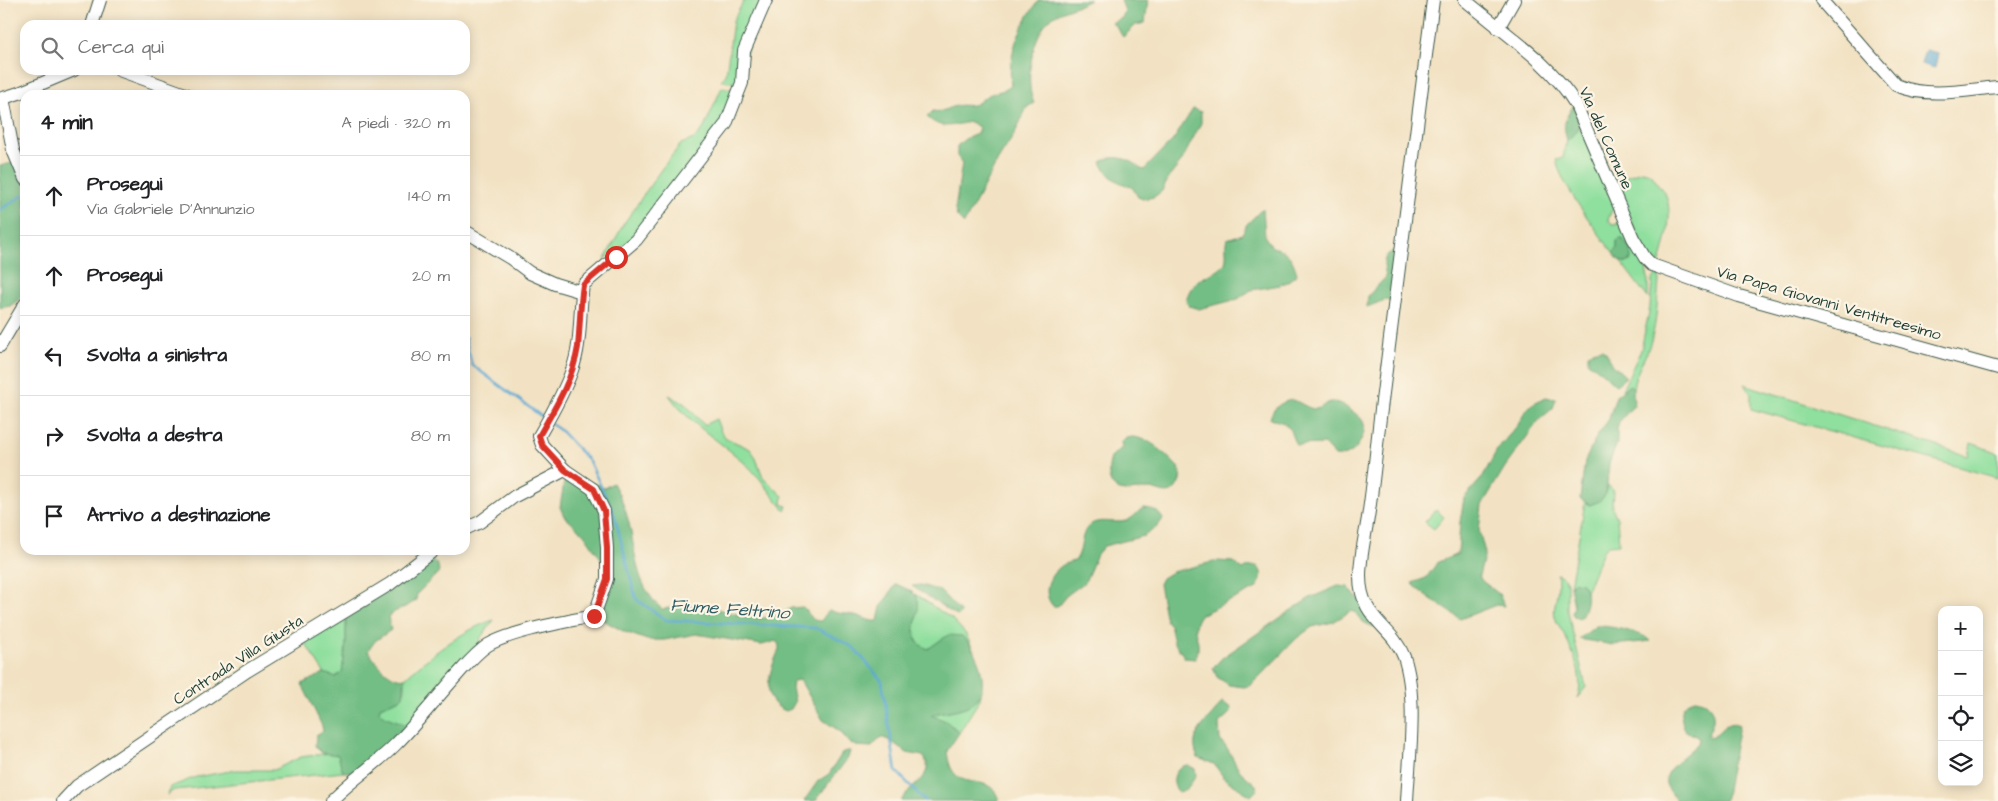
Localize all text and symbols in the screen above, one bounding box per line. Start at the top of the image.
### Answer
search box [20,20,470,75]
icon: search [38,34,66,62]
text: Cerca qui [78,34,164,61]
street label: Via del Comune [1574,83,1639,193]
text: 4 min [40,108,93,137]
text: A piedi · 320 m [341,112,450,134]
text: Prosegui [87,171,162,198]
icon: ahead [40,182,68,210]
text: 140 m [408,185,450,207]
text: Via Gabriele D'Annunzio [87,198,254,220]
route start [605,246,628,269]
street label: Via Papa Giovanni Ventitreesimo [1714,260,1944,346]
icon: ahead [40,262,68,290]
text: Prosegui [87,262,162,289]
text: 20 m [412,265,450,287]
icon: left [40,342,68,370]
text: Svolta a sinistra [87,342,227,369]
text: 80 m [411,345,450,367]
icon: right [40,422,68,450]
text: Svolta a destra [87,422,222,449]
text: 80 m [411,425,450,447]
icon: arrive [40,502,68,530]
text: Arrivo a destinazione [87,502,270,529]
water label: Fiume Feltrino [670,592,792,626]
route end [583,605,606,628]
map controls [1938,606,1983,786]
button: + [1938,606,1983,651]
street label: Contrada Villa Giusta [169,610,307,710]
button: − [1938,651,1983,696]
button: locate [1938,696,1983,741]
button: layers [1938,741,1983,786]

